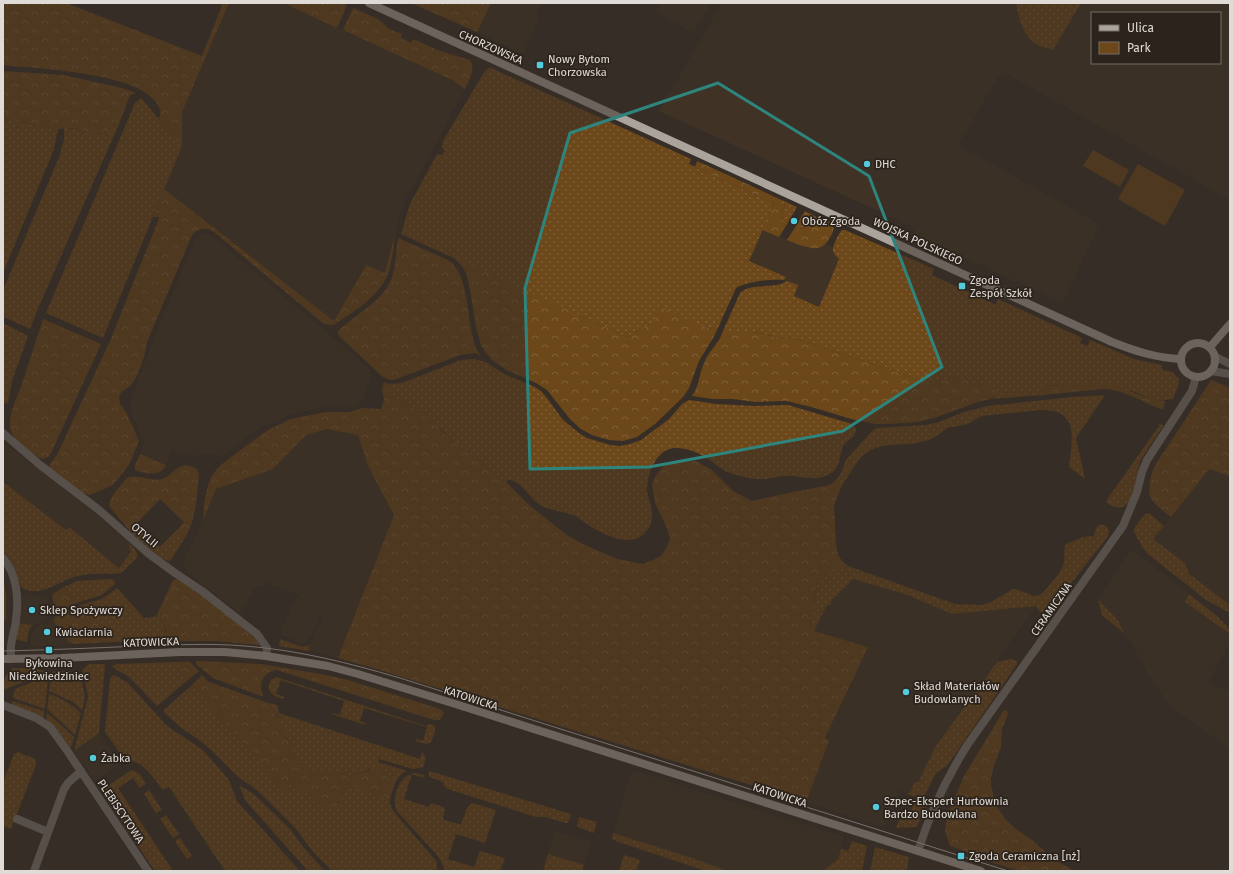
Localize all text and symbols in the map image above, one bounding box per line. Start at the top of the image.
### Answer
legend [1091,12,1221,64]
text: Ulica [1127,21,1154,35]
street label: CHORZOWSKA [457,28,525,68]
text: Park [1127,41,1151,55]
place label: Nowy Bytom Chorzowska [548,53,610,79]
marker: Nowy Bytom Chorzowska [535,60,545,70]
place label: DHC [875,158,896,171]
marker: DHC [862,159,872,169]
place label: Obóz Zgoda [802,215,860,228]
street label: WOJSKA POLSKIEGO [871,215,964,268]
marker: Obóz Zgoda [789,216,799,226]
place label: Zgoda Zespół Szkół [970,274,1033,300]
marker: Zgoda Zespół Szkół [957,281,967,291]
street label: OTYLII [129,520,161,550]
street label: CERAMICZNA [1028,579,1075,639]
place label: Sklep Spożywczy [40,604,123,617]
marker: Sklep Spożywczy [27,605,37,615]
place label: Kwiaciarnia [55,626,113,639]
marker: Kwiaciarnia [42,627,52,637]
street label: KATOWICKA [123,635,180,650]
marker: Bykowina Niedźwiedziniec [44,645,54,655]
place label: Bykowina Niedźwiedziniec [9,657,89,683]
place label: Skład Materiałów Budowlanych [914,680,1000,706]
street label: KATOWICKA [442,684,500,714]
marker: Skład Materiałów Budowlanych [901,687,911,697]
place label: Żabka [101,751,131,765]
marker: Żabka [88,753,98,763]
street label: PLEBISCYTOWA [95,777,147,846]
street label: KATOWICKA [751,781,809,811]
place label: Szpec-Ekspert Hurtownia Bardzo Budowlana [884,795,1008,821]
marker: Szpec-Ekspert Hurtownia Bardzo Budowlana [871,802,881,812]
place label: Zgoda Ceramiczna [nż] [969,850,1080,863]
marker: Zgoda Ceramiczna [nż] [956,851,966,861]

